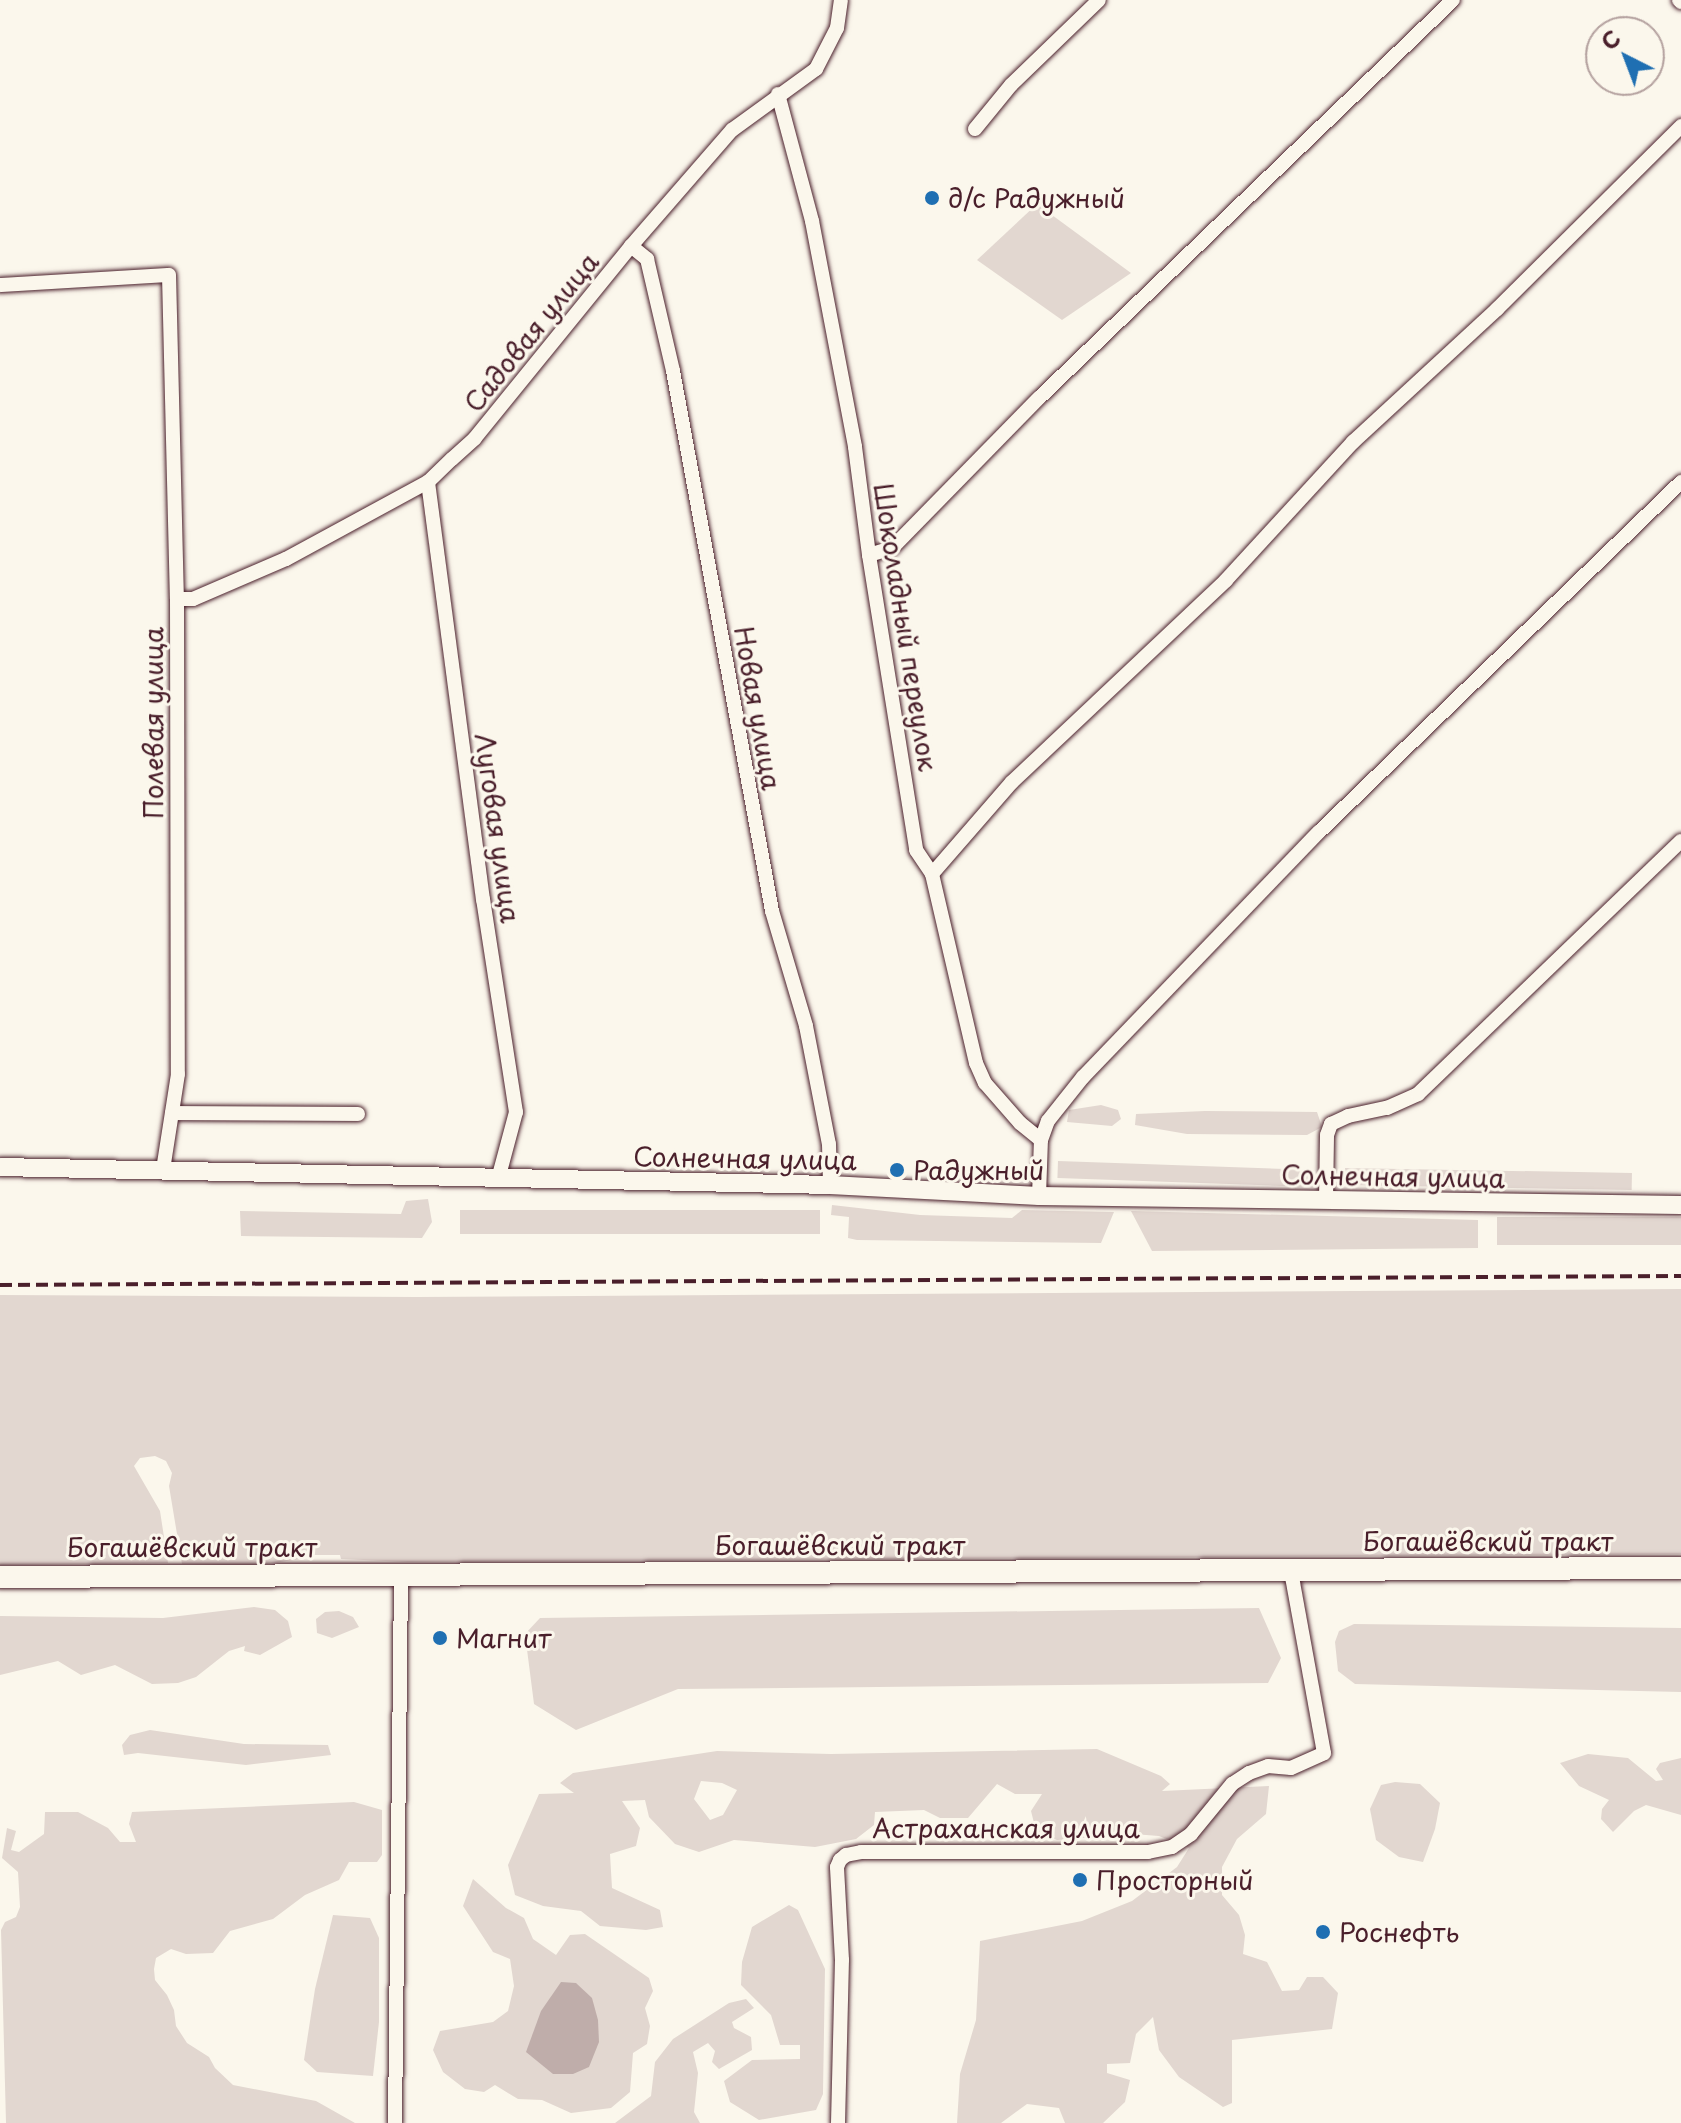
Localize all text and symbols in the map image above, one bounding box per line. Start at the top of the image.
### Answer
north arrow [1585,16,1665,96]
text: С [1593,21,1627,57]
place label: д/с Радужный [948,182,1126,214]
marker: д/с Радужный [923,189,941,207]
street label: Садовая улица [457,246,605,418]
street label: Шоколадный переулок [868,480,944,774]
street label: Новая улица [728,623,788,793]
street label: Полевая улица [137,627,169,819]
street label: Луговая улица [469,731,527,925]
street label: Солнечная улица [632,1140,858,1176]
place label: Радужный [913,1154,1044,1186]
street label: Солнечная улица [1280,1158,1506,1194]
marker: Радужный [888,1161,906,1179]
street label: Богашёвский тракт [1363,1525,1613,1557]
street label: Богашёвский тракт [715,1529,965,1561]
street label: Богашёвский тракт [67,1531,317,1563]
place label: Магнит [456,1622,551,1654]
marker: Магнит [431,1629,449,1647]
street label: Астраханская улица [872,1812,1140,1844]
place label: Просторный [1096,1864,1254,1896]
marker: Просторный [1071,1871,1089,1889]
place label: Роснефть [1339,1916,1459,1948]
marker: Роснефть [1314,1923,1332,1941]

